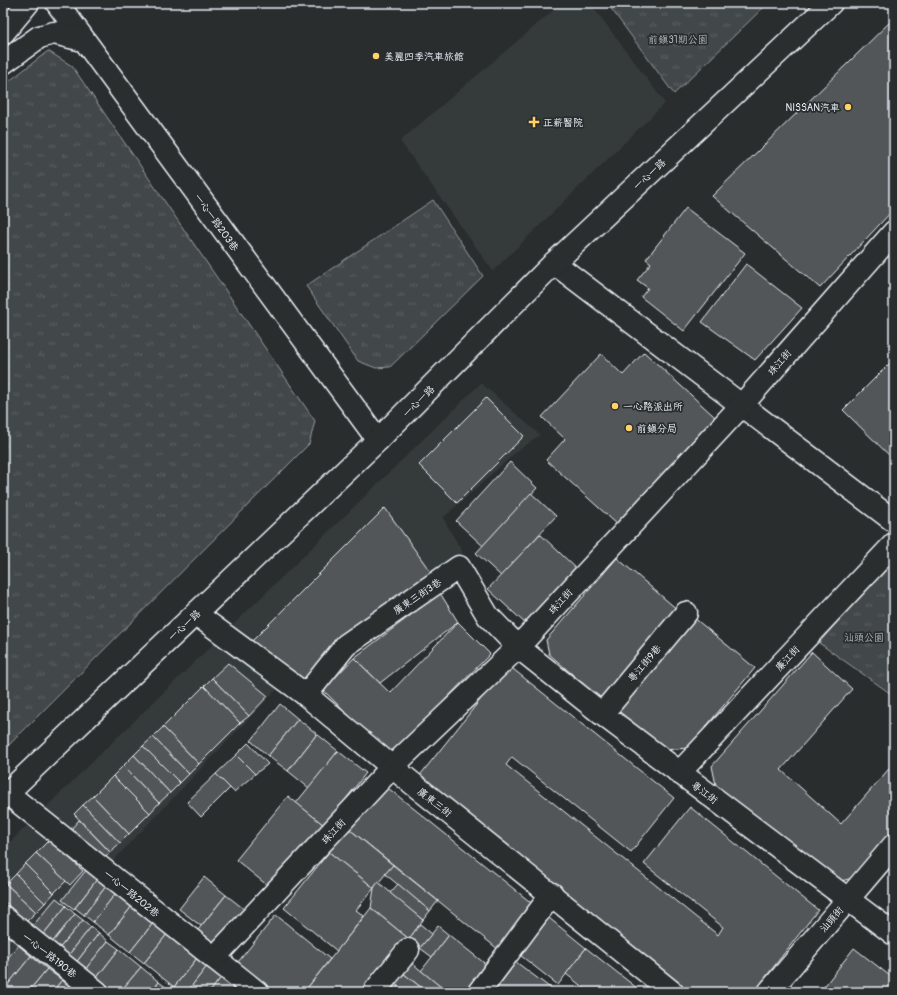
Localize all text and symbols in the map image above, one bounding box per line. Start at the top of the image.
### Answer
park label: 前鎮31期公園 [648,34,708,46]
marker: 美麗四季汽車旅館 [371,51,381,61]
place label: 美麗四季汽車旅館 [384,51,464,63]
place label: NISSAN汽車 [786,102,840,114]
marker: NISSAN汽車 [843,102,853,112]
marker: 正薪醫院 [528,116,540,128]
place label: 正薪醫院 [543,117,583,129]
street label: 一心一路 [631,157,668,193]
street label: 一心一路203巷 [191,192,242,254]
street label: 珠江街 [765,347,794,378]
street label: 一心一路 [400,383,437,420]
marker: 一心路派出所 [610,401,620,411]
place label: 一心路派出所 [623,401,683,413]
marker: 前鎮分局 [624,423,634,433]
place label: 前鎮分局 [637,423,677,435]
street label: 廣東三街3巷 [391,576,445,617]
street label: 珠江街 [546,587,575,617]
street label: 一心一路 [166,608,203,644]
park label: 汕頭公園 [844,632,884,644]
street label: 粵江街9巷 [626,642,665,685]
street label: 廉江街 [773,644,802,674]
street label: 粵江街 [689,779,720,807]
street label: 廣東三街 [415,786,454,820]
street label: 珠江街 [319,817,348,847]
street label: 一心一路202巷 [101,868,162,920]
street label: 汕頭街 [817,904,846,935]
street label: 一心一路190巷 [20,931,80,981]

